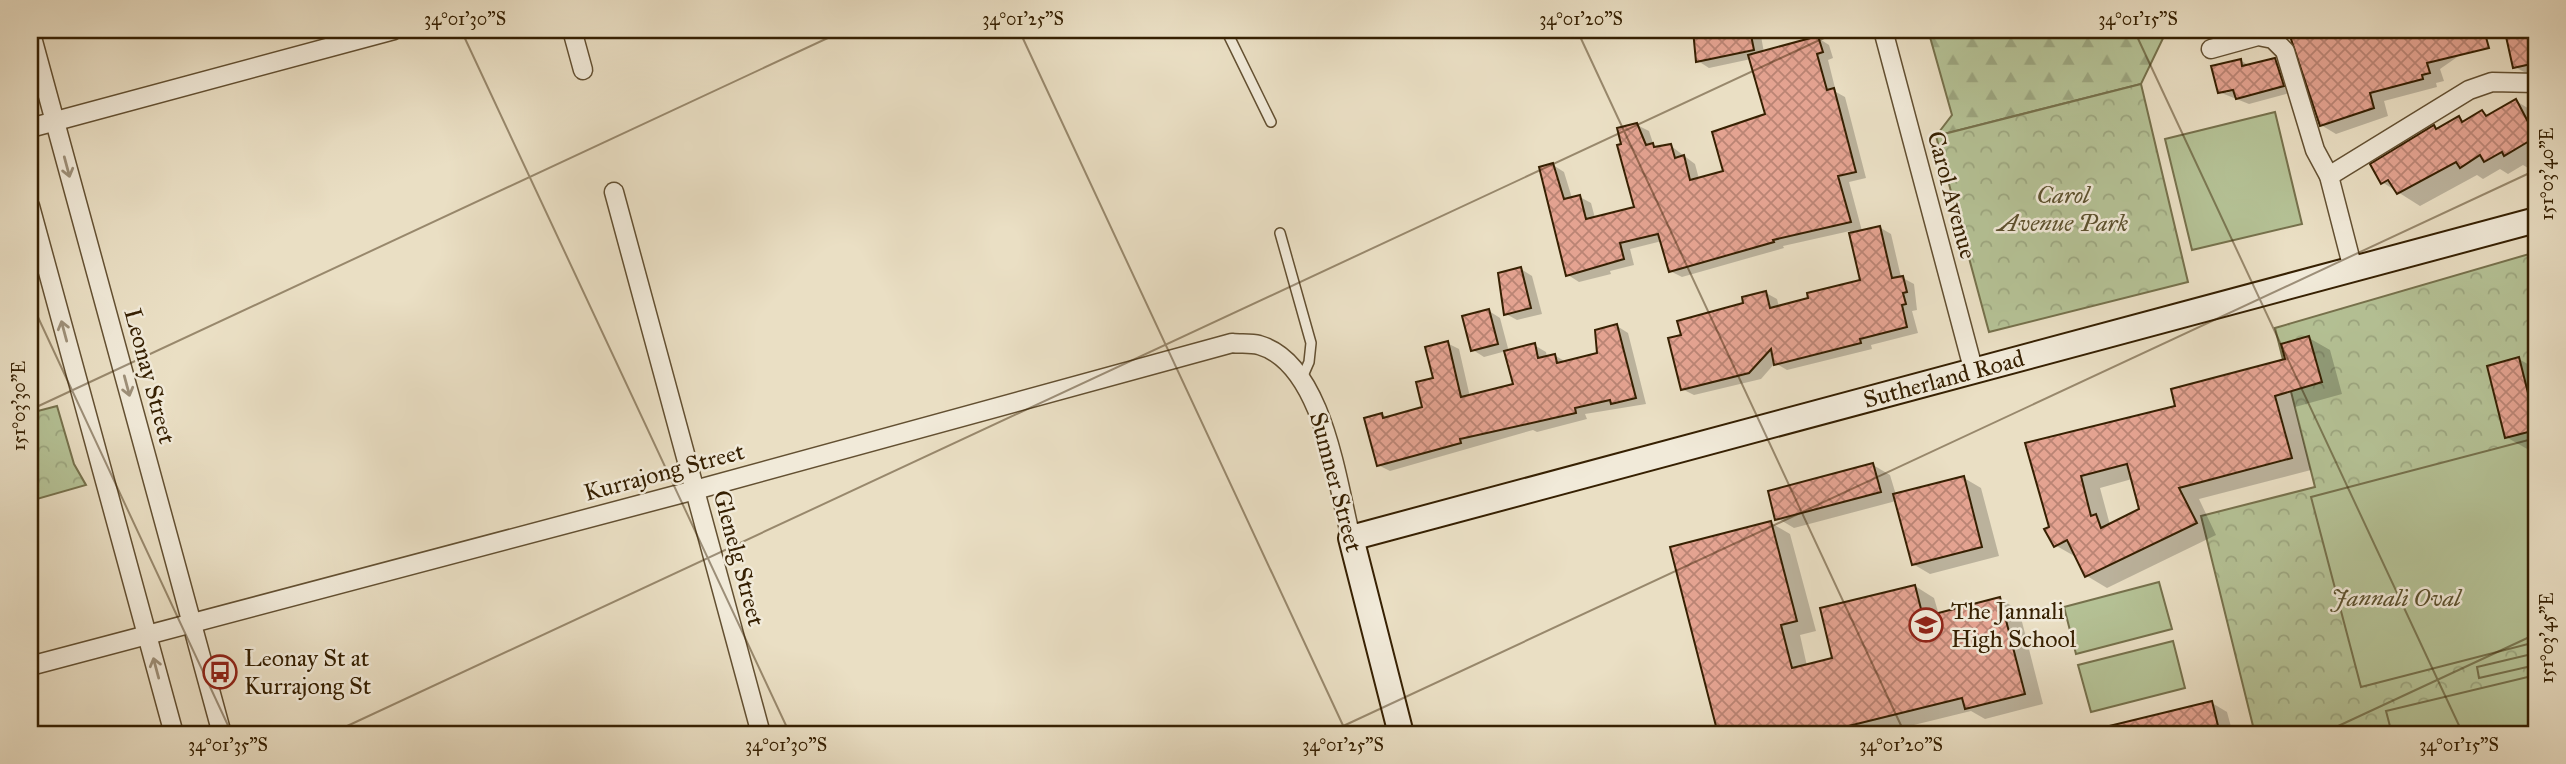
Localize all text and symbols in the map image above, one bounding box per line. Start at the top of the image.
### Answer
text: 34°01'30"S [424,8,506,30]
text: 34°01'25"S [982,8,1064,30]
text: 34°01'20"S [1539,8,1623,30]
text: 34°01'15"S [2098,8,2178,30]
text: 151°03'40"E [2536,127,2558,220]
street label: Carol Avenue [1921,128,1983,262]
one-way arrow [61,155,74,178]
park label: Carol Avenue Park [1995,180,2129,238]
street label: Leonay Street [118,305,183,447]
one-way arrow [56,320,69,342]
street label: Sutherland Road [1860,343,2027,415]
text: 151°03'30"E [8,361,30,451]
one-way arrow [121,374,134,397]
street label: Sumner Street [1303,409,1369,556]
street label: Kurrajong Street [581,436,748,508]
street label: Glenelg Street [706,487,772,630]
park label: Jannali Oval [2329,583,2463,613]
text: 151°03'45"E [2536,593,2558,683]
place label: The Jannali High School [1951,596,2077,654]
school or university icon: The Jannali High School [1907,606,1945,644]
place label: Leonay St at Kurrajong St [244,643,372,701]
bus stop icon: Leonay St at Kurrajong St [201,653,239,691]
one-way arrow [149,657,162,680]
text: 34°01'35"S [188,734,268,756]
text: 34°01'30"S [745,734,827,756]
text: 34°01'25"S [1302,734,1384,756]
text: 34°01'20"S [1859,734,1943,756]
text: 34°01'15"S [2419,734,2499,756]

